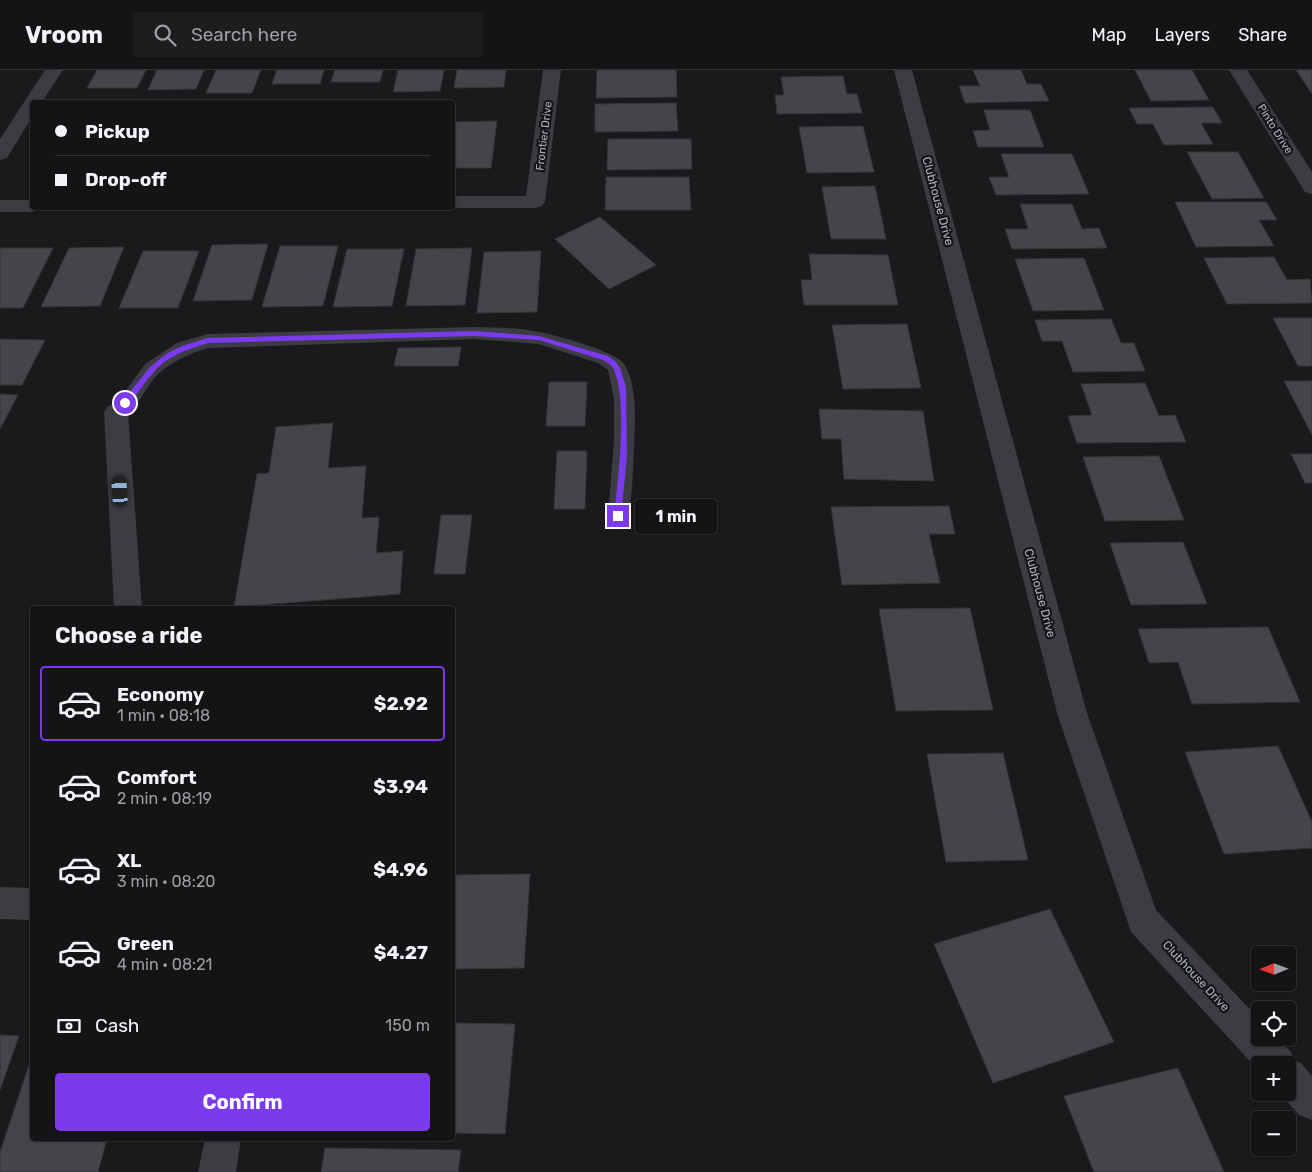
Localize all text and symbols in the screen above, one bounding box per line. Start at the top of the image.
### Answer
search box [133,12,483,57]
text: Vroom [25,21,103,49]
icon: search [151,21,179,49]
text: Search here [191,23,297,46]
text: Map [1092,24,1127,46]
text: Layers [1155,24,1210,46]
text: Share [1238,24,1287,46]
street label: Frontier Drive [533,101,555,171]
street label: Pinto Drive [1255,102,1295,156]
text: Pickup [85,120,150,143]
street label: Clubhouse Drive [919,155,957,247]
text: Drop-off [85,168,167,191]
route start [114,392,136,414]
car [111,476,128,506]
callout: 1 min [636,498,718,534]
route end [607,505,629,527]
text: 1 min [656,507,696,526]
street label: Clubhouse Drive [1021,547,1059,639]
text: Choose a ride [55,622,202,649]
icon: car [57,681,102,726]
text: Economy [117,683,204,706]
text: $2.92 [374,692,428,715]
text: 1 min · 08:18 [117,706,210,725]
icon: car [57,764,102,809]
text: Comfort [117,766,197,789]
text: $3.94 [373,775,428,798]
text: 2 min · 08:19 [117,789,212,808]
icon: car [57,847,102,892]
text: XL [117,849,141,872]
text: $4.96 [373,858,428,881]
text: 3 min · 08:20 [117,872,215,891]
icon: car [57,930,102,975]
text: Green [117,932,174,955]
street label: Clubhouse Drive [1160,938,1232,1014]
text: $4.27 [374,941,428,964]
north arrow [1251,946,1296,991]
map controls [1251,946,1296,1156]
text: 4 min · 08:21 [117,955,212,974]
button: locate [1251,1001,1296,1046]
icon: cash [55,1012,83,1040]
text: Cash [95,1014,139,1037]
text: 150 m [385,1016,430,1035]
button: + [1251,1056,1296,1101]
button: Confirm [55,1073,430,1131]
button: − [1251,1111,1296,1156]

